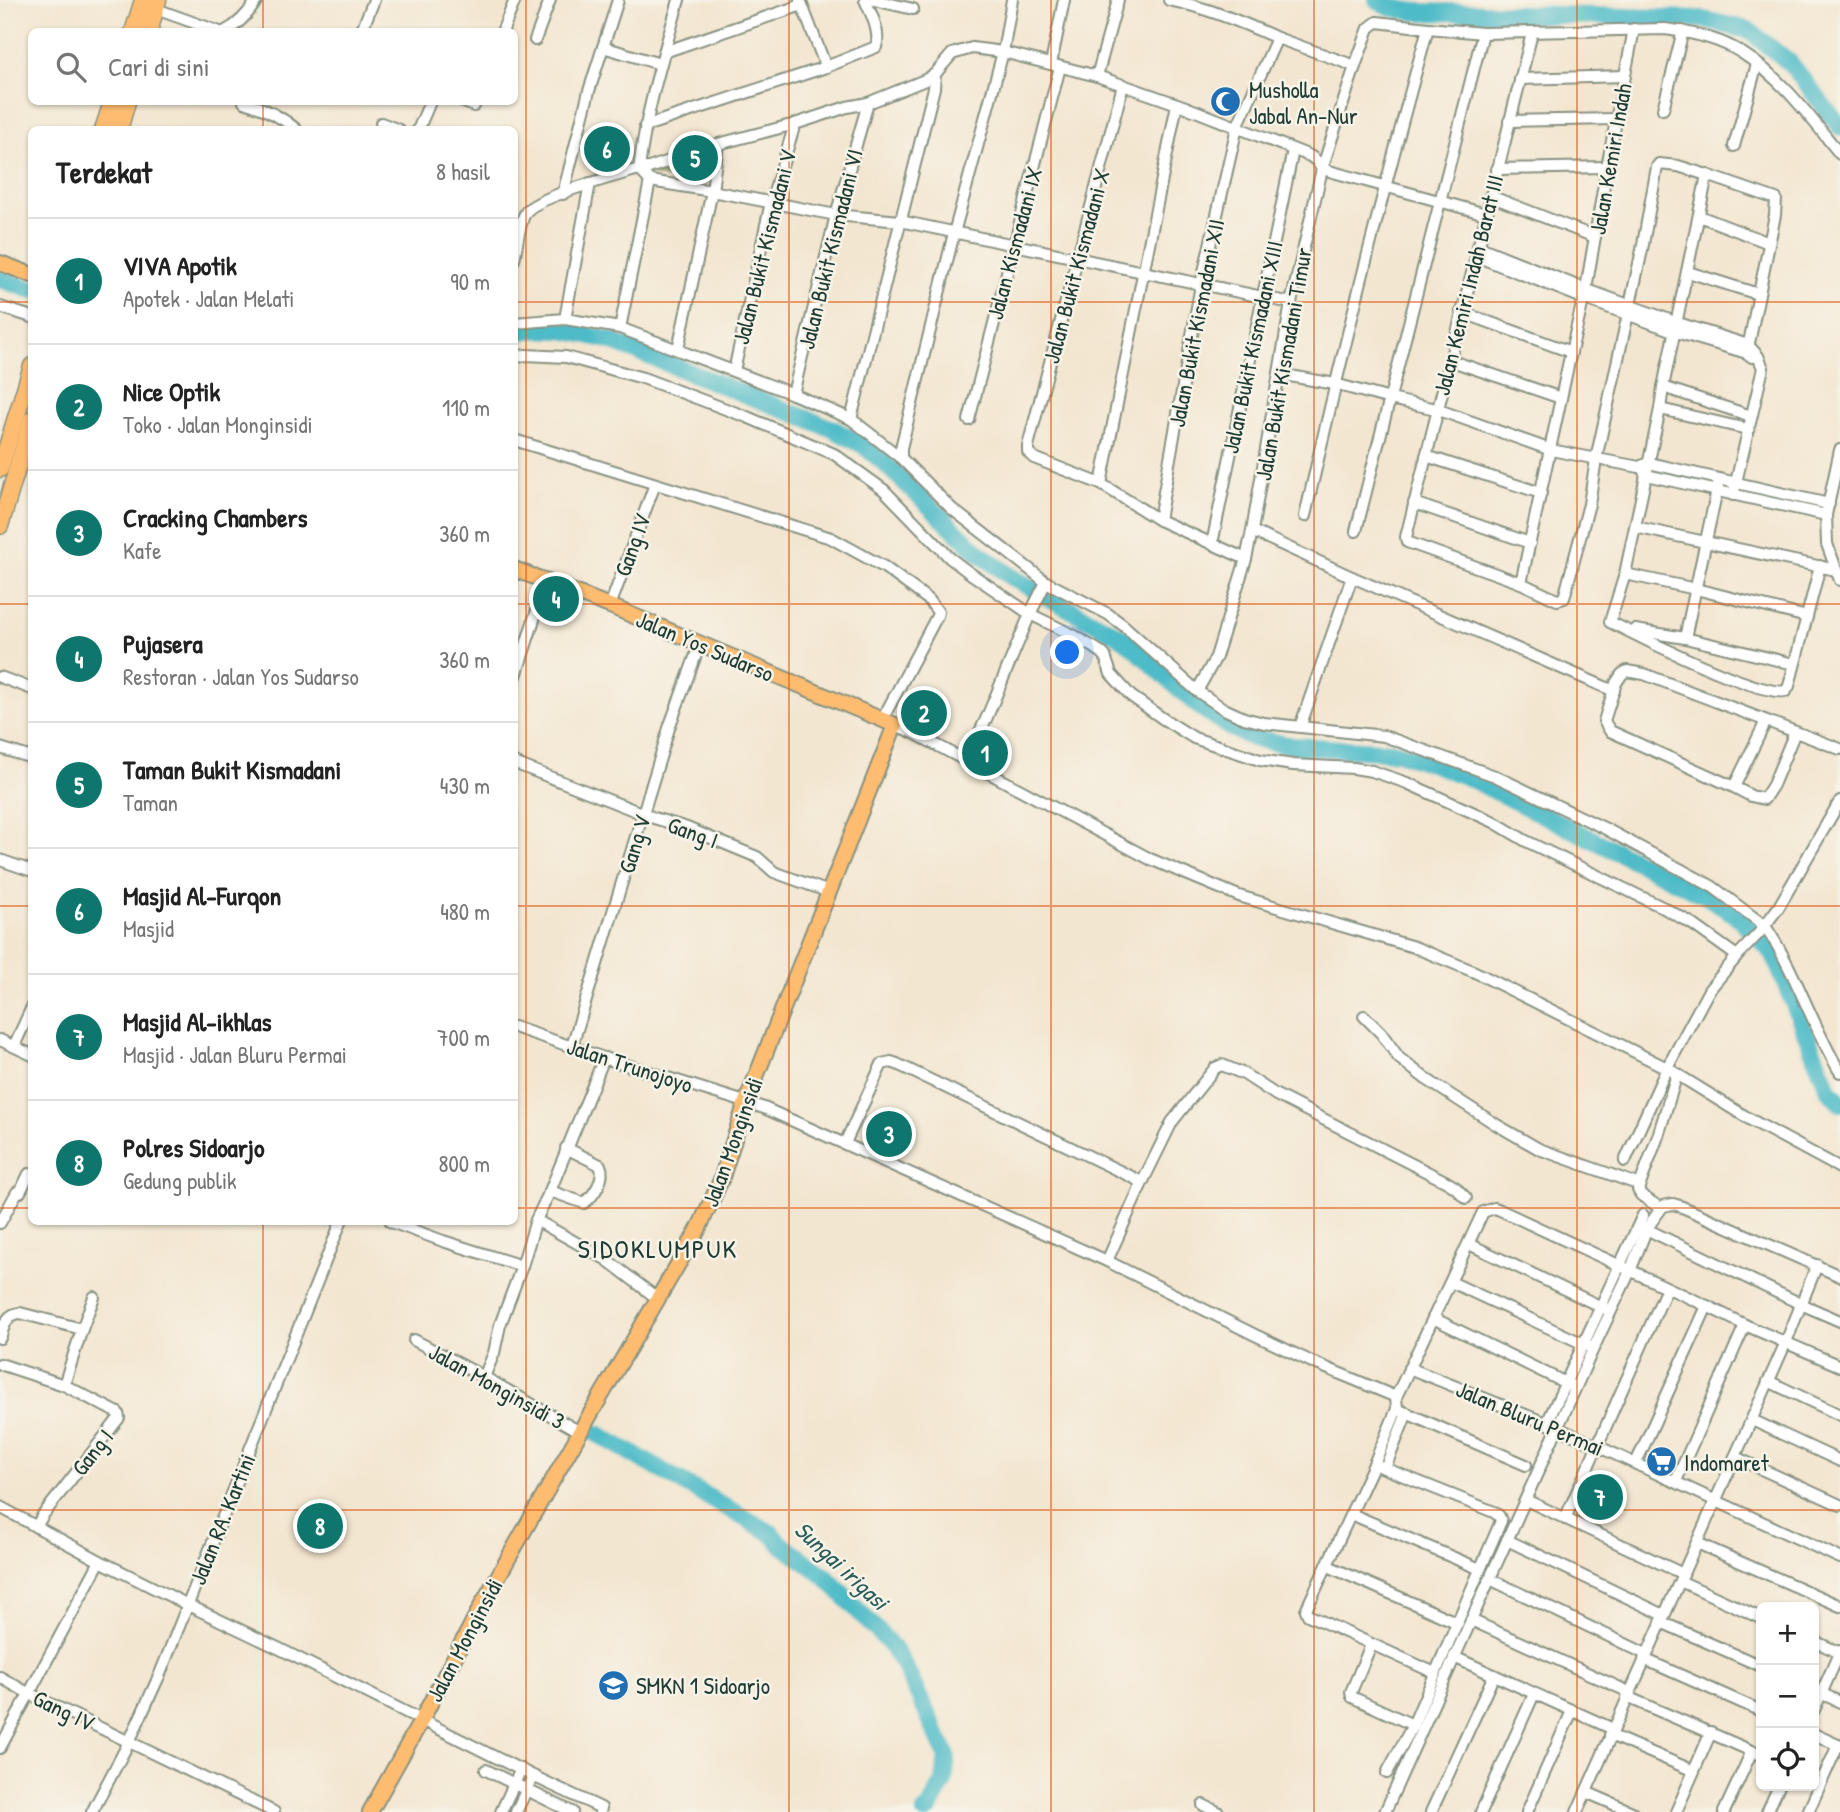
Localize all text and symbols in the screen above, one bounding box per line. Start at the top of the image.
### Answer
search box [28,28,518,105]
icon: search [52,48,90,86]
text: Cari di sini [108,49,210,84]
place label: Musholla Jabal An-Nur [1249,74,1358,131]
street label: Jalan Kemiri Indah [1581,81,1639,237]
mosque icon: Musholla Jabal An-Nur [1209,85,1243,119]
pin: 6 [584,123,630,175]
pin: 5 [672,132,718,184]
street label: Jalan Bukit Kismadani V [725,146,803,348]
street label: Jalan Bukit Kismadani VI [790,146,870,352]
text: Terdekat [56,152,152,192]
text: 8 hasil [436,156,490,187]
street label: Jalan Kismadani IX [979,163,1049,323]
street label: Jalan Bukit Kismadani X [1035,165,1117,367]
street label: Jalan Kemiri Indah Barat III [1426,171,1510,399]
street label: Jalan Bukit Kismadani XII [1161,216,1231,430]
street label: Jalan Bukit Kismadani XIII [1214,238,1290,456]
street label: Jalan Bukit Kismadani Timur [1247,245,1319,483]
text: VIVA Apotik [123,248,237,283]
text: 1 [75,266,83,297]
text: 90 m [450,266,490,297]
text: Apotek · Jalan Melati [123,283,295,314]
text: Nice Optik [123,374,220,409]
text: 2 [74,392,84,423]
text: 110 m [442,392,490,423]
text: Toko · Jalan Monginsidi [123,409,313,440]
text: Cracking Chambers [123,500,308,535]
street label: Gang IV [606,509,658,581]
text: 3 [74,518,84,549]
text: 360 m [439,518,490,549]
text: Kafe [123,535,161,566]
pin: 4 [533,573,579,625]
street label: Jalan Yos Sudarso [631,603,779,689]
text: Pujasera [123,626,203,661]
your location [1050,635,1084,669]
text: 4 [75,644,83,675]
text: 360 m [439,644,490,675]
text: Restoran · Jalan Yos Sudarso [123,661,359,692]
pin: 2 [901,687,947,739]
pin: 1 [962,727,1008,779]
text: Taman Bukit Kismadani [123,752,341,787]
text: 5 [74,770,84,801]
text: 430 m [440,770,490,801]
text: Taman [123,787,178,818]
street label: Gang I [664,809,722,855]
street label: Gang V [611,811,657,877]
text: Masjid Al-Furqon [123,878,281,913]
text: 6 [74,896,84,927]
text: 480 m [440,896,490,927]
text: Masjid [123,913,174,944]
text: Masjid Al-ikhlas [123,1004,272,1039]
text: 7 [73,1022,85,1053]
text: 700 m [437,1022,490,1053]
street label: Jalan Trunojoyo [563,1030,697,1100]
text: Masjid · Jalan Bluru Permai [123,1039,347,1070]
street label: Jalan Monginsidi [694,1073,770,1211]
pin: 3 [866,1108,912,1160]
text: Polres Sidoarjo [123,1130,264,1165]
text: 8 [74,1148,84,1179]
text: 800 m [439,1148,490,1179]
text: Gedung publik [123,1165,237,1196]
district label: SIDOKLUMPUK [578,1231,738,1266]
street label: Jalan Monginsidi 3 [423,1336,571,1436]
street label: Jalan Bluru Permai [1451,1373,1609,1463]
street label: Gang I [64,1422,120,1482]
supermarket icon: Indomaret [1644,1445,1678,1479]
place label: Indomaret [1684,1447,1770,1478]
street label: Jalan RA. Kartini [182,1449,262,1589]
pin: 7 [1577,1471,1623,1523]
pin: 8 [297,1500,343,1552]
water label: Sungai irigasi [788,1513,898,1619]
street label: Jalan Monginsidi [418,1573,510,1707]
map controls [1756,1602,1819,1791]
button: + [1756,1602,1819,1665]
button: − [1756,1665,1819,1728]
school or university icon: SMKN 1 Sidoarjo [596,1668,630,1702]
place label: SMKN 1 Sidoarjo [636,1670,770,1701]
street label: Gang IV [28,1682,100,1738]
button: locate [1756,1728,1819,1791]

